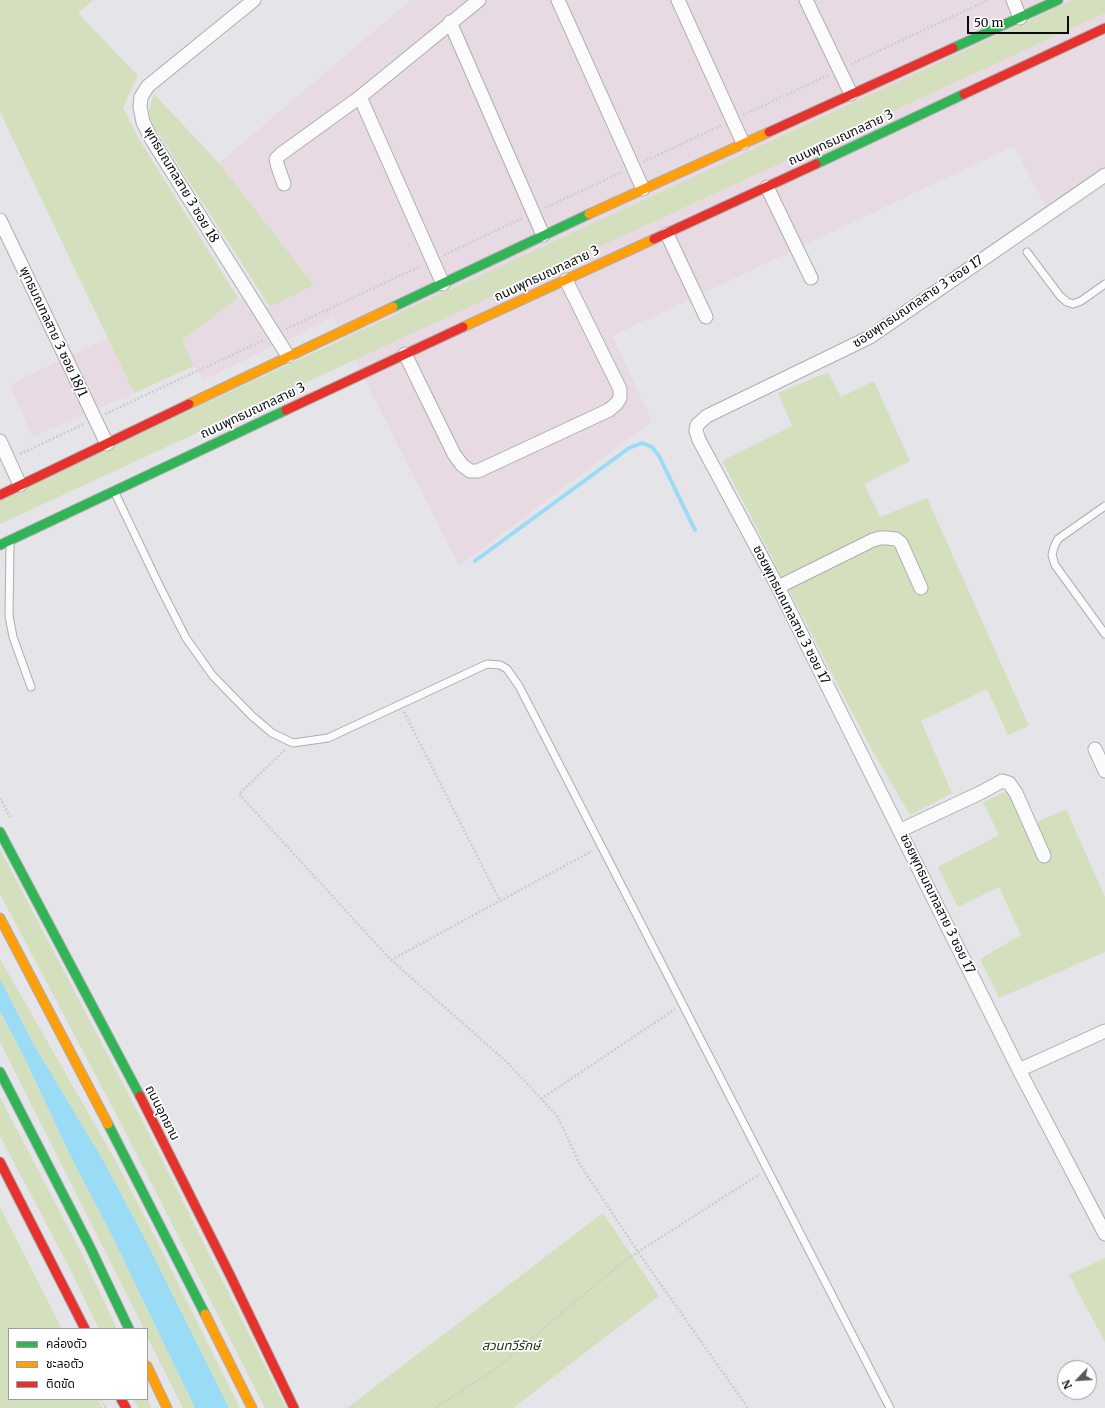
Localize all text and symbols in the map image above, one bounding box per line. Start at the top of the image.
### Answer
scale bar [969,8,1071,34]
text: 50 m [974,15,1003,30]
street label: ถนนพุทธมณฑลสาย 3 [786,107,896,169]
street label: พุทธมณฑลสาย 3 ซอย 18 [140,124,222,246]
street label: ถนนพุทธมณฑลสาย 3 [492,243,602,305]
street label: ซอยพุทธมณฑลสาย 3 ซอย 17 [850,253,986,351]
street label: พุทธมณฑลสาย 3 ซอย 18/1 [16,264,90,400]
street label: ถนนพุทธมณฑลสาย 3 [198,380,308,442]
street label: ซอยพุทธมณฑลสาย 3 ซอย 17 [749,543,833,687]
street label: ซอยพุทธมณฑลสาย 3 ซอย 17 [896,831,978,977]
street label: ถนนอุทยาน [141,1083,183,1143]
legend [8,1328,148,1400]
text: คล่องตัว [46,1336,87,1351]
park label: สวนทวีรักษ์ [482,1338,540,1354]
text: ชะลอตัว [46,1356,84,1371]
north arrow [1057,1360,1097,1400]
text: ติดขัด [46,1376,75,1391]
text: N [1059,1378,1075,1392]

